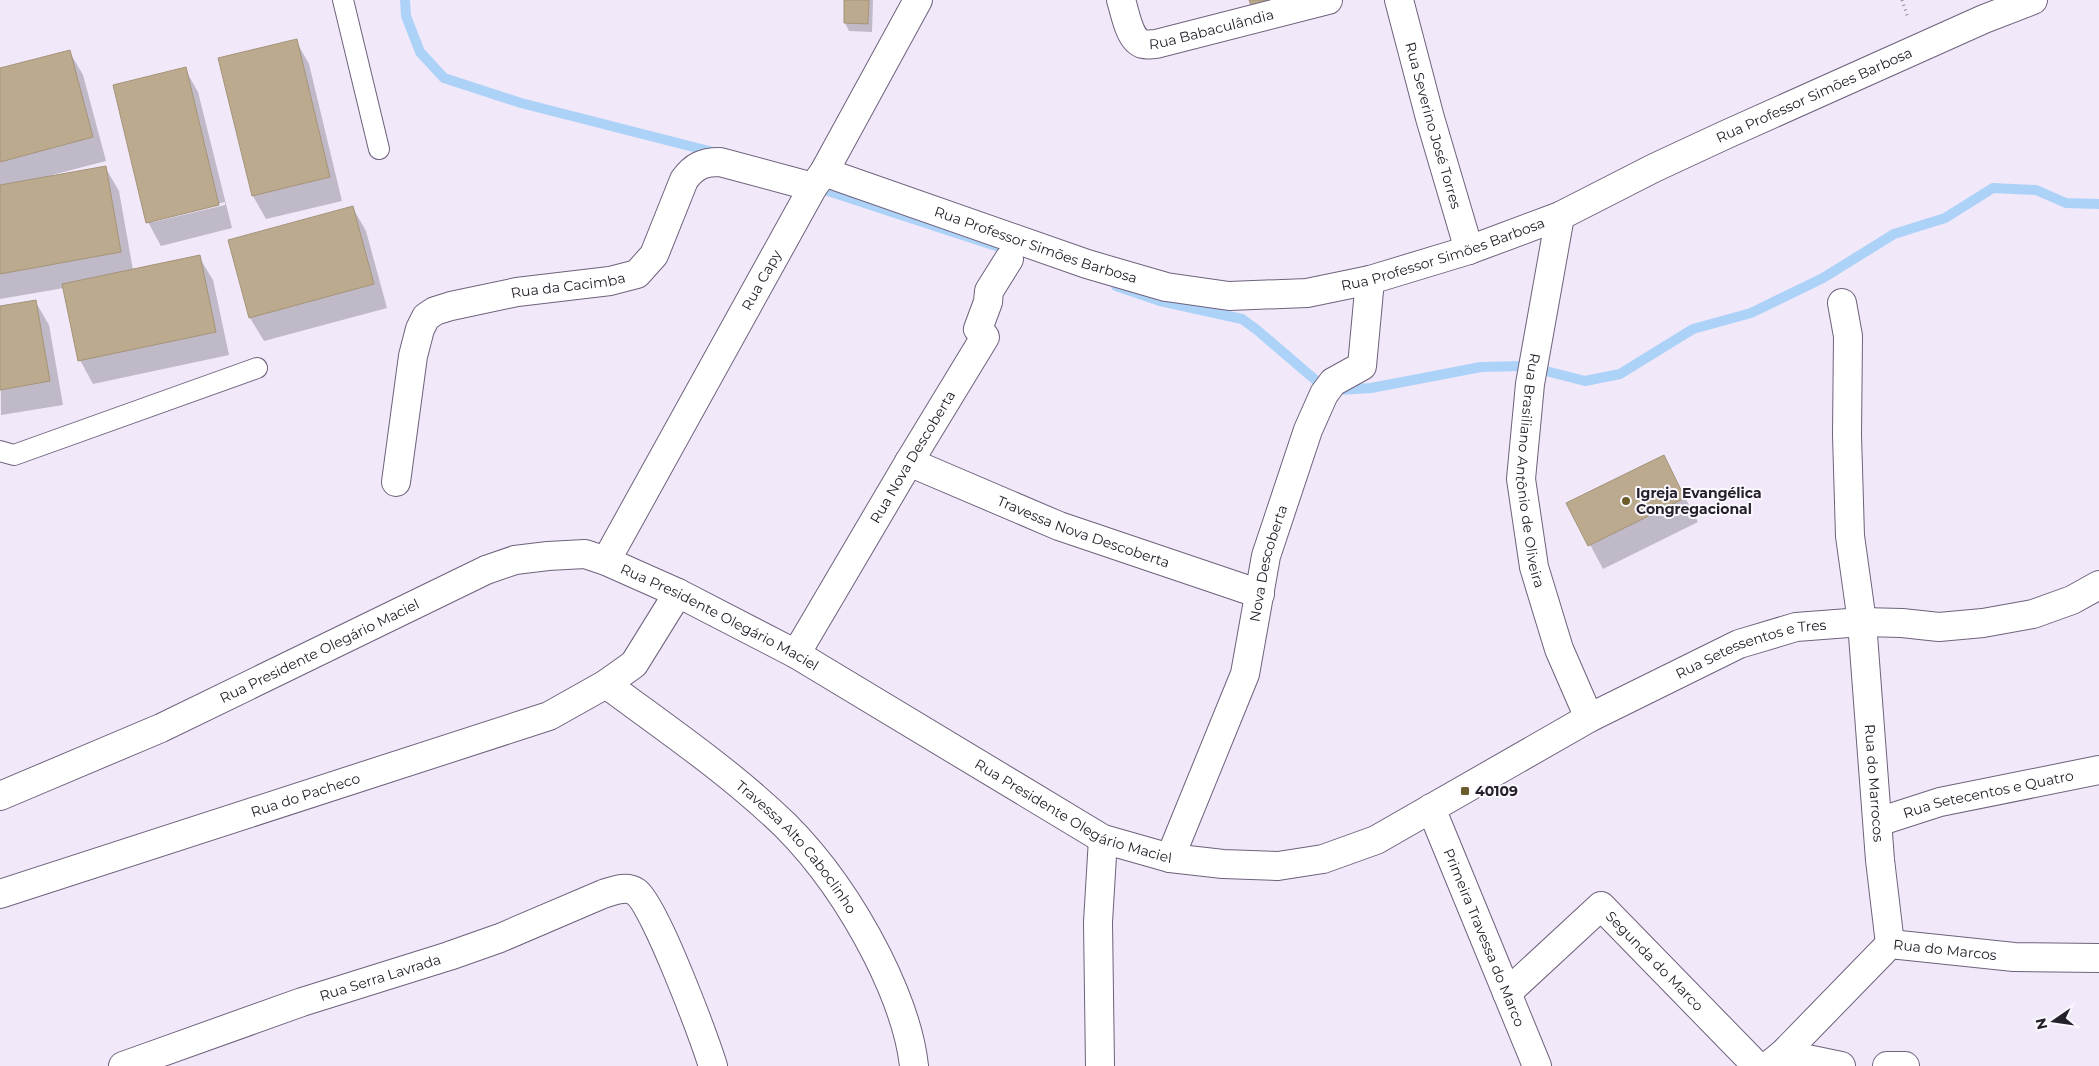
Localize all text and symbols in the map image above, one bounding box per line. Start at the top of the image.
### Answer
street label: Rua Babaculândia [1148,5,1276,53]
street label: Rua Severino José Torres [1401,40,1465,211]
street label: Rua Professor Simões Barbosa [1713,43,1915,147]
street label: Rua Professor Simões Barbosa [932,202,1139,287]
street label: Rua Professor Simões Barbosa [1339,214,1547,295]
street label: Rua Capy [737,246,786,314]
street label: Rua da Cacimba [509,268,627,302]
street label: Rua Brasiliano Antônio de Oliveira [1512,352,1549,590]
street label: Rua Nova Descoberta [866,387,959,527]
place label: Igreja Evangélica Congregacional [1636,484,1762,518]
street label: Travessa Nova Descoberta [994,492,1172,572]
marker: Igreja Evangélica Congregacional [1620,495,1632,507]
street label: Nova Descoberta [1245,502,1291,623]
street label: Rua Presidente Olegário Maciel [618,560,822,675]
street label: Rua Presidente Olegário Maciel [217,595,422,707]
street label: Rua Setessentos e Tres [1673,616,1827,683]
street label: Rua do Marrocos [1861,724,1888,843]
street label: Rua Presidente Olegário Maciel [971,755,1173,867]
street label: Rua Setecentos e Quatro [1901,766,2075,822]
street label: Rua do Pacheco [248,769,362,821]
street label: Travessa Alto Caboclinho [732,776,861,917]
place label: 40109 [1475,782,1518,800]
marker: 40109 [1459,785,1471,797]
street label: Primeira Travessa do Marco [1440,846,1529,1030]
street label: Segunda do Marco [1602,907,1708,1015]
street label: Rua do Marcos [1892,935,1998,964]
street label: Rua Serra Lavrada [317,950,443,1005]
north arrow [2029,996,2079,1046]
text: N [2031,1016,2051,1031]

